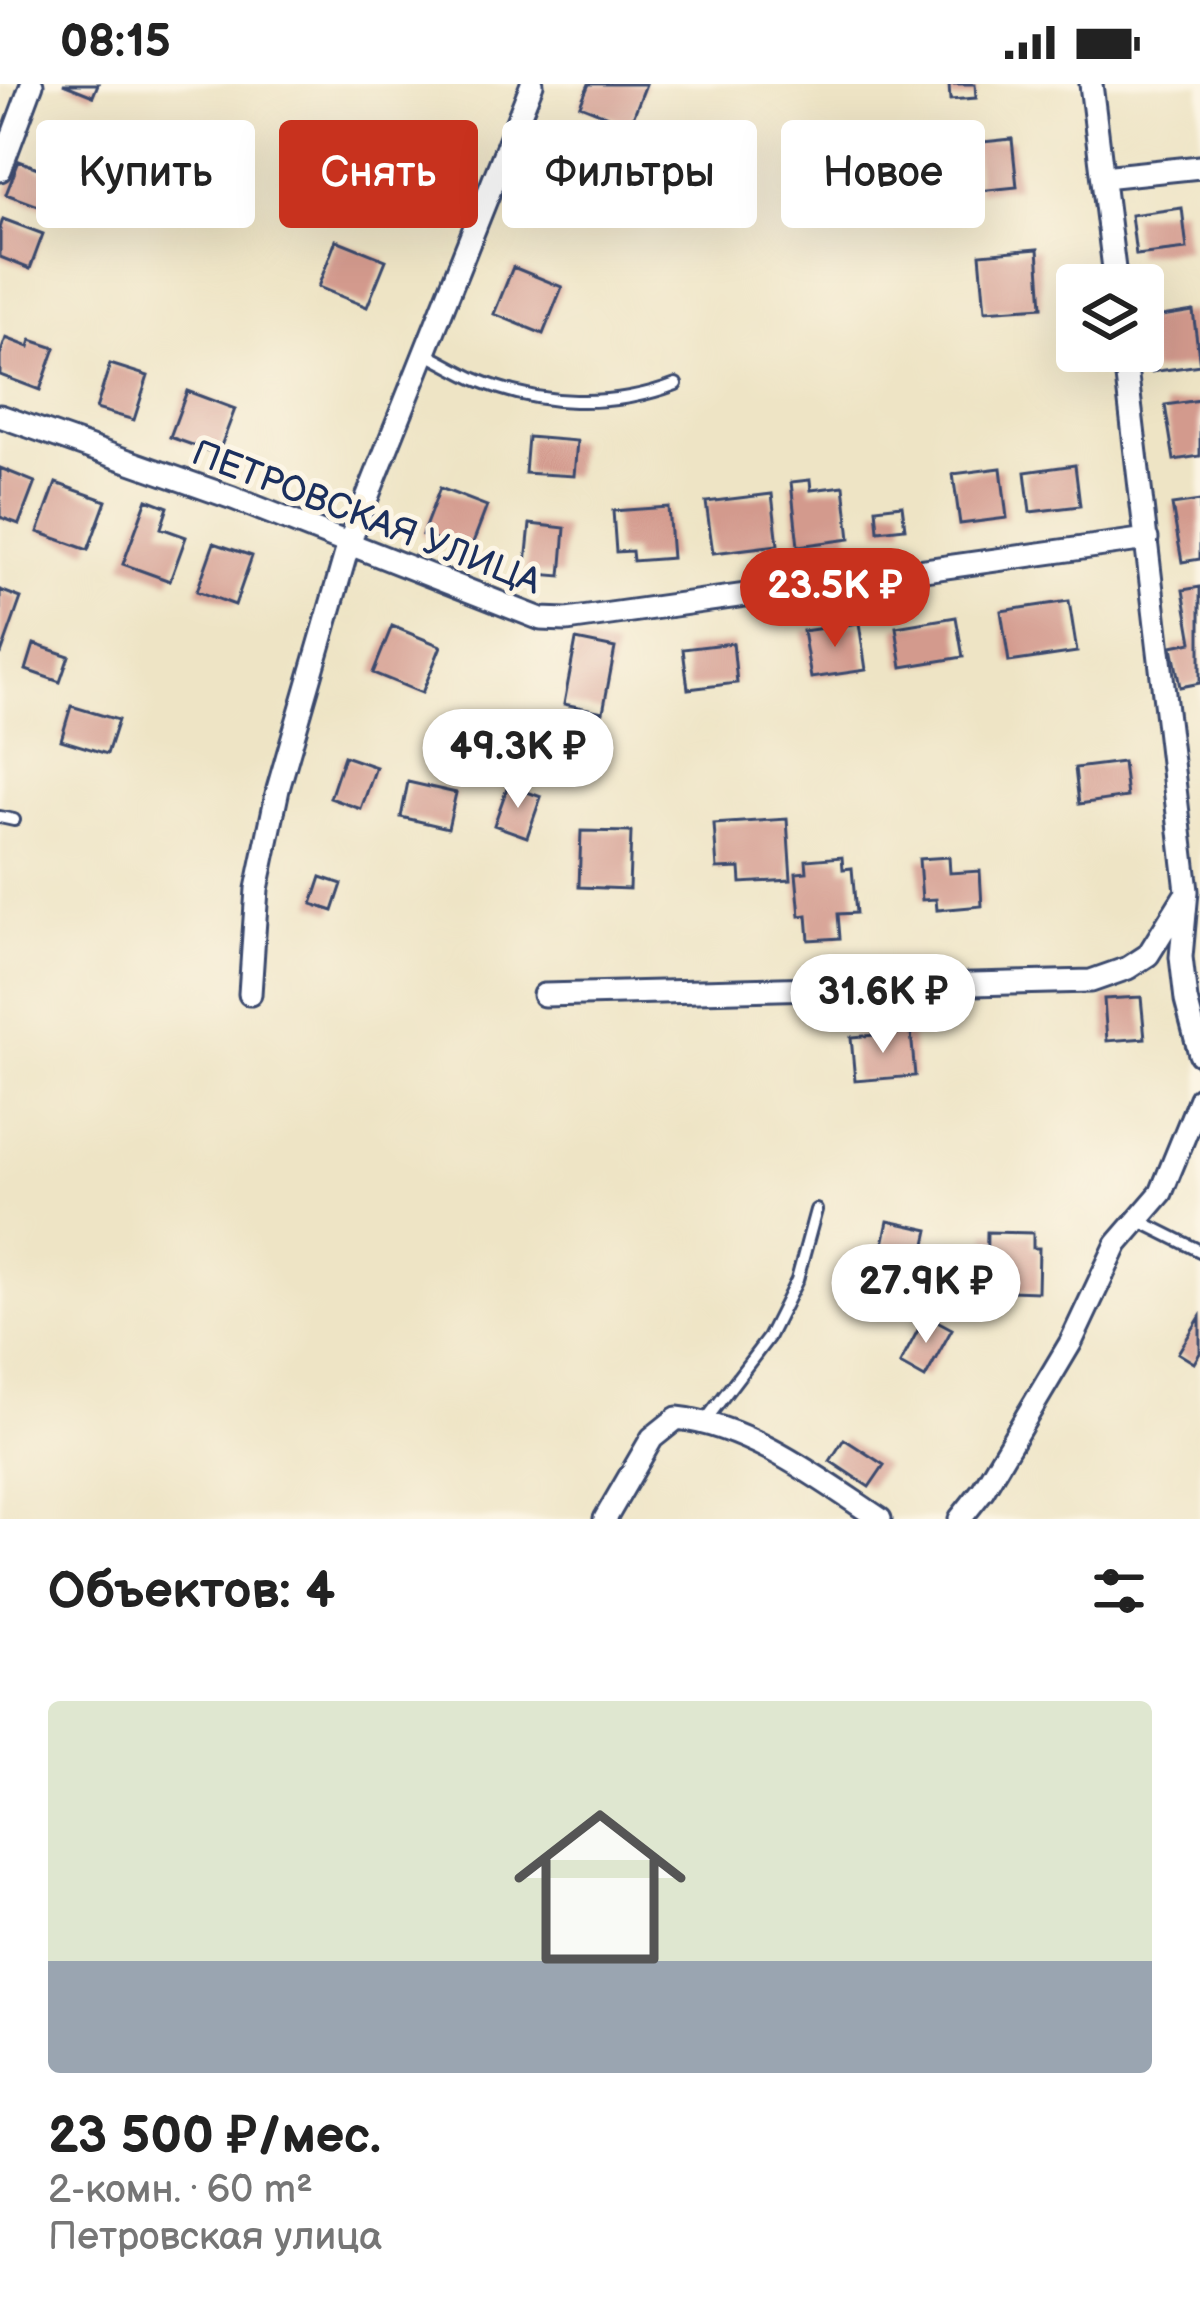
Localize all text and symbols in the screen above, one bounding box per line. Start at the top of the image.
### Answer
text: 08:15 [60,15,171,70]
chip: Купить [36,120,255,228]
chip: Снять [279,120,478,228]
chip: Фильтры [502,120,757,228]
chip: Новое [781,120,985,228]
map controls [1056,264,1164,372]
button: layers [1056,264,1164,372]
street label: ПЕТРОВСКАЯ УЛИЦА [186,432,547,605]
pin: 23.5K ₽ [724,548,946,650]
text: 23.5K ₽ [767,563,903,610]
pin: 49.3K ₽ [407,709,629,811]
text: 49.3K ₽ [450,724,586,771]
pin: 31.6K ₽ [772,954,994,1056]
text: 31.6K ₽ [817,969,949,1016]
pin: 27.9K ₽ [815,1244,1037,1346]
text: 27.9K ₽ [858,1259,994,1306]
icon: filters [1086,1558,1152,1624]
text: Объектов: 4 [48,1561,335,1622]
icon: home [492,1779,708,1995]
text: 23 500 ₽/мес. [48,2106,381,2167]
text: 2-комн. · 60 m² [48,2167,313,2214]
text: Петровская улица [48,2214,382,2261]

